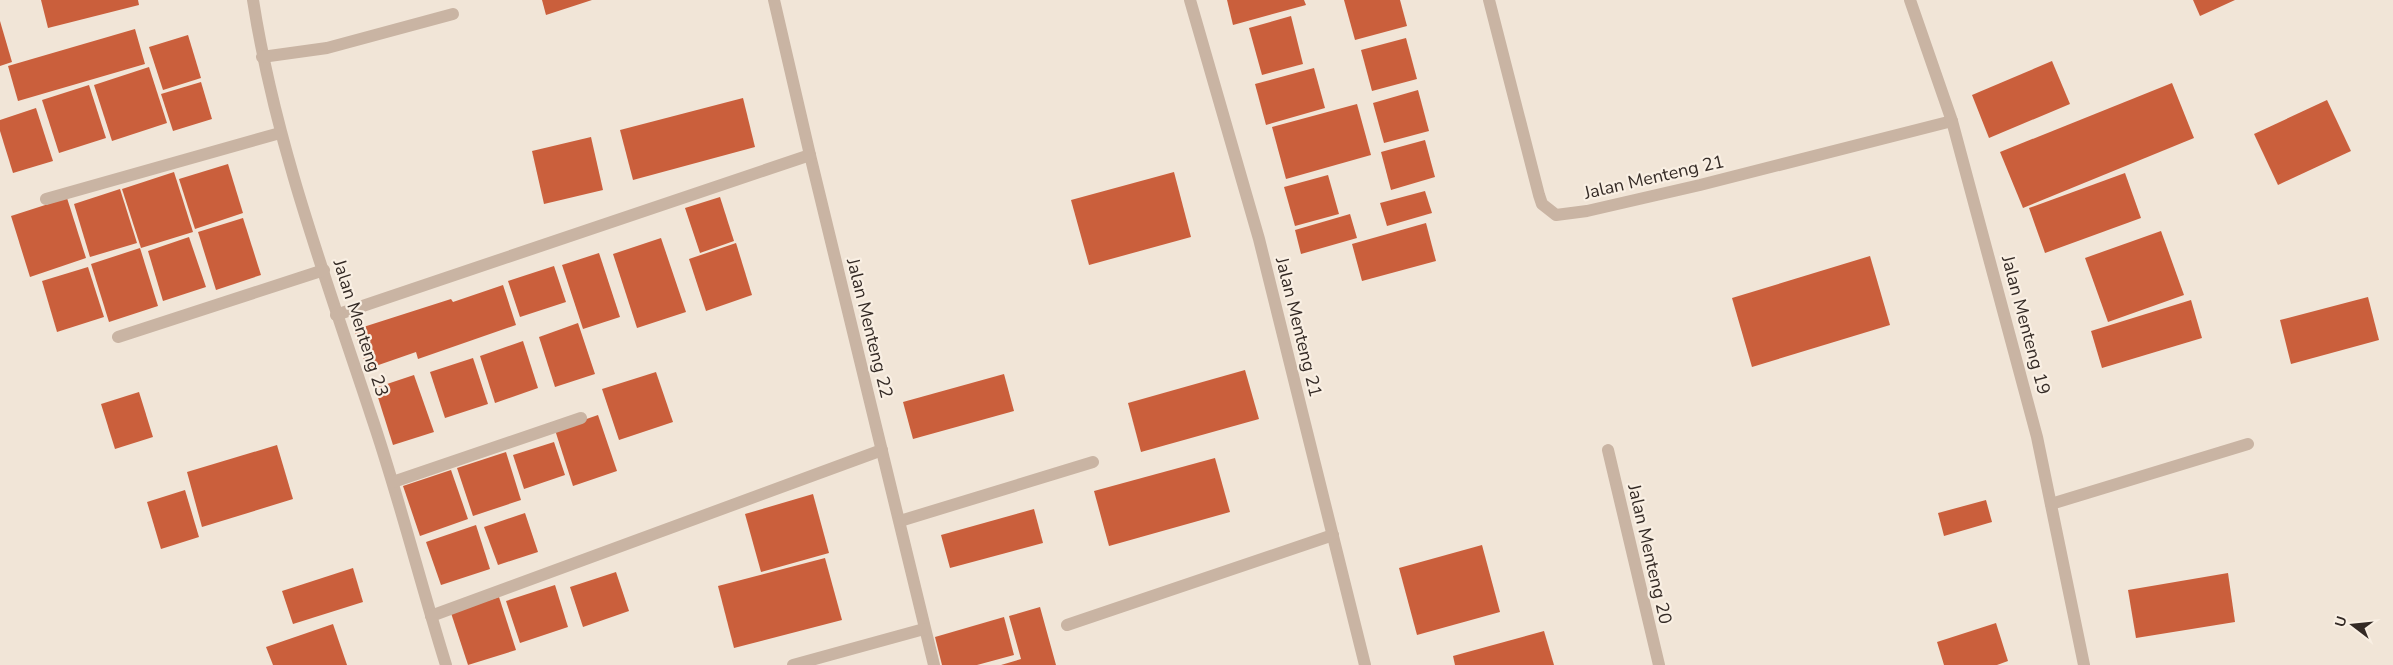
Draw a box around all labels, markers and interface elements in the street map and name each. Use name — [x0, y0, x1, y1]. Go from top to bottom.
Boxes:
street label: Jalan Menteng 21 — [1581, 149, 1726, 205]
street label: Jalan Menteng 19 — [1996, 252, 2056, 397]
street label: Jalan Menteng 21 — [1270, 254, 1328, 399]
street label: Jalan Menteng 23 — [327, 255, 395, 400]
street label: Jalan Menteng 22 — [841, 255, 899, 400]
street label: Jalan Menteng 20 — [1622, 481, 1678, 626]
north arrow — [2328, 600, 2378, 650]
text: U — [2330, 614, 2352, 629]

